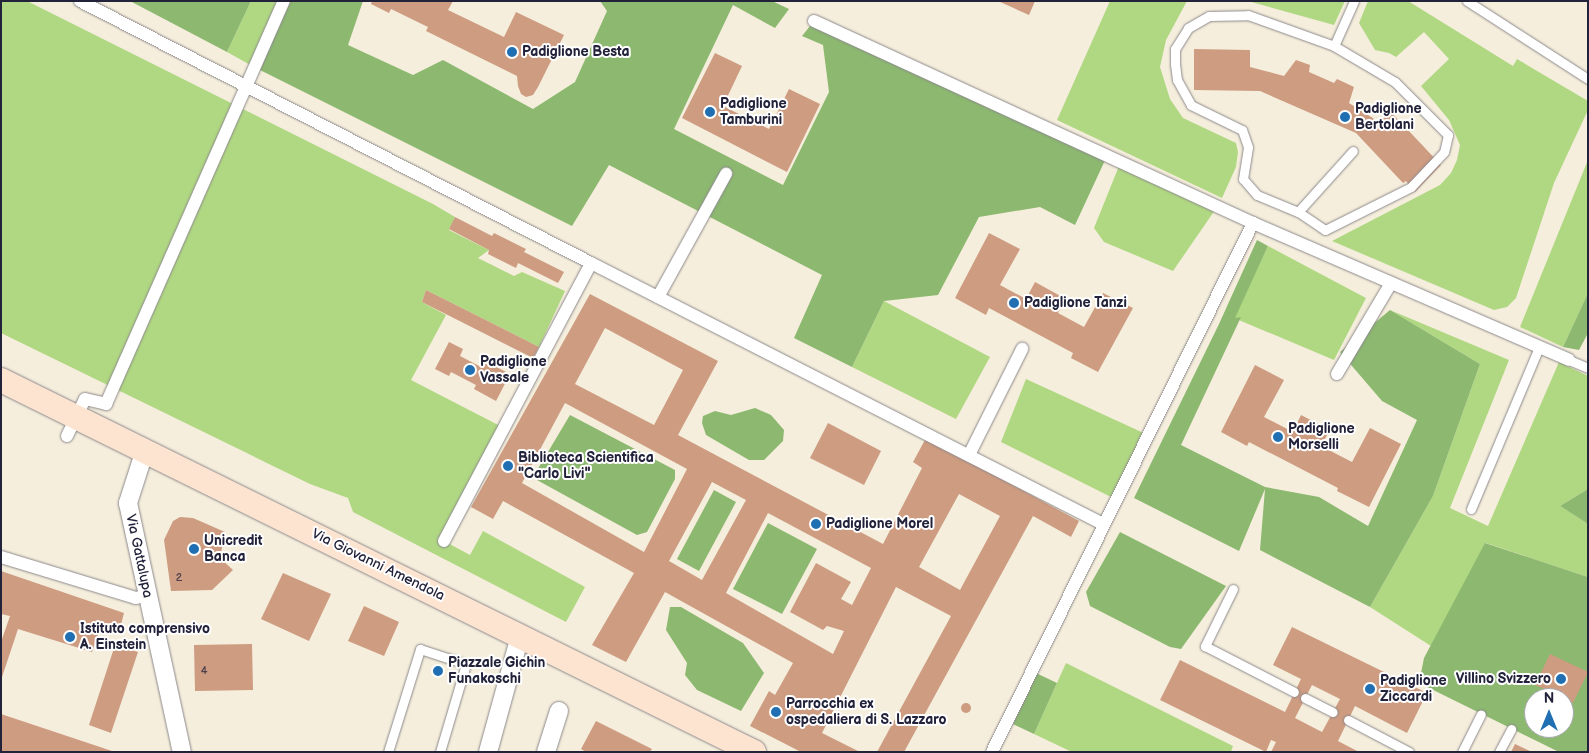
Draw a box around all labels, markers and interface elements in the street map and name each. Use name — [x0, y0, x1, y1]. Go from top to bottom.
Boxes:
place label: Padiglione Besta — [522, 44, 630, 60]
marker: Padiglione Besta — [506, 46, 518, 58]
place label: Padiglione Tamburini — [720, 96, 786, 128]
place label: Padiglione Bertolani — [1355, 101, 1421, 134]
marker: Padiglione Tamburini — [704, 106, 716, 118]
marker: Padiglione Bertolani — [1339, 111, 1351, 123]
place label: Padiglione Tanzi — [1024, 295, 1127, 311]
marker: Padiglione Tanzi — [1008, 297, 1020, 309]
place label: Padiglione Vassale — [480, 354, 546, 387]
marker: Padiglione Vassale — [464, 364, 476, 376]
place label: Padiglione Morselli — [1288, 421, 1354, 454]
marker: Padiglione Morselli — [1272, 431, 1284, 443]
place label: Biblioteca Scientifica "Carlo Livi" — [518, 450, 654, 482]
marker: Biblioteca Scientifica "Carlo Livi" — [502, 460, 514, 472]
street label: Via Gattalupa — [122, 513, 156, 599]
place label: Padiglione Morel — [826, 516, 933, 532]
marker: Padiglione Morel — [810, 518, 822, 530]
street label: Via Giovanni Amendola — [309, 525, 447, 605]
place label: Unicredit Banca — [204, 533, 262, 566]
marker: Unicredit Banca — [188, 543, 200, 555]
house number: 2 — [176, 571, 182, 585]
place label: Istituto comprensivo A. Einstein — [80, 621, 210, 654]
marker: Istituto comprensivo A. Einstein — [64, 631, 76, 643]
place label: Piazzale Gichin Funakoschi — [448, 655, 545, 688]
house number: 4 — [201, 664, 207, 678]
marker: Piazzale Gichin Funakoschi — [432, 665, 444, 677]
place label: Villino Svizzero — [1456, 671, 1551, 687]
place label: Padiglione Ziccardi — [1380, 673, 1446, 706]
marker: Villino Svizzero — [1555, 673, 1567, 685]
marker: Padiglione Ziccardi — [1364, 683, 1376, 695]
north arrow — [1524, 688, 1574, 738]
text: N — [1544, 690, 1554, 707]
place label: Parrocchia ex ospedaliera di S. Lazzaro — [786, 696, 946, 729]
marker: Parrocchia ex ospedaliera di S. Lazzaro — [770, 706, 782, 718]

